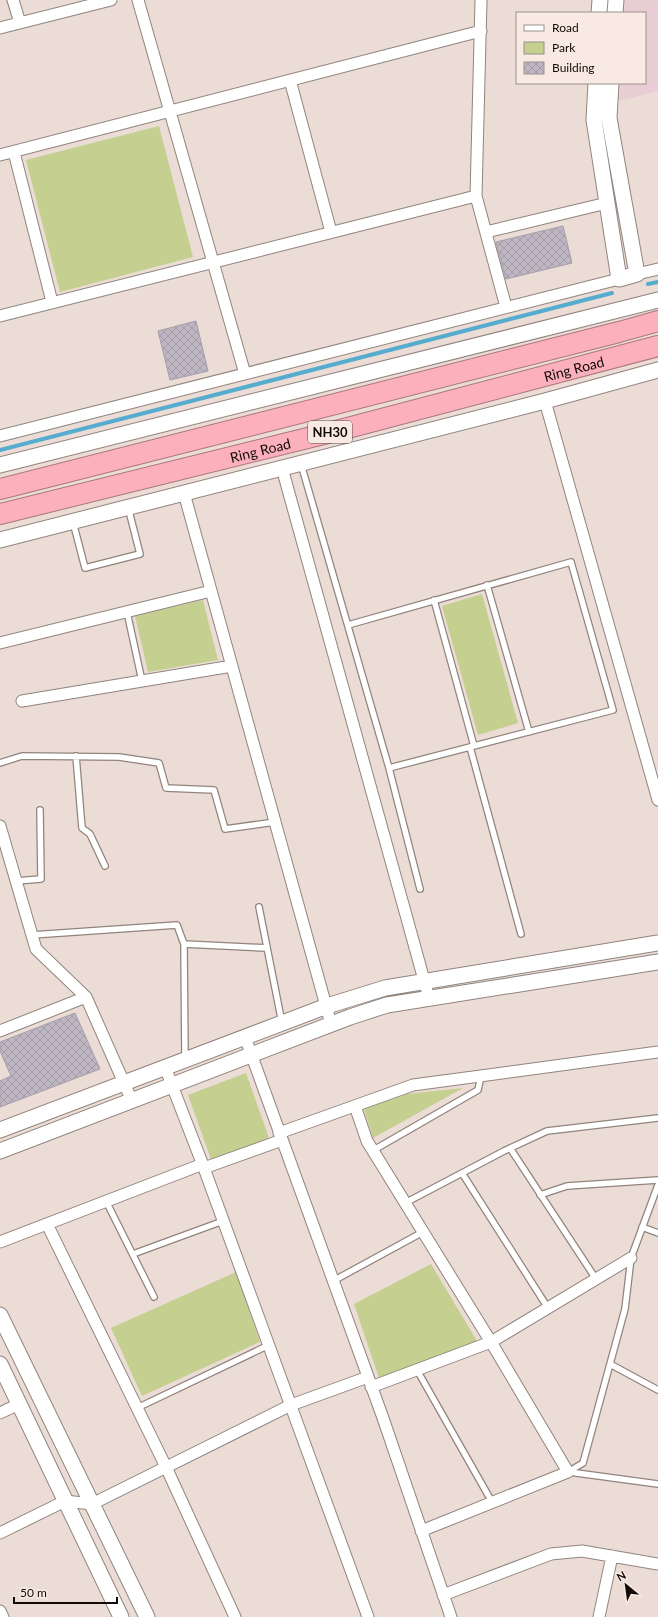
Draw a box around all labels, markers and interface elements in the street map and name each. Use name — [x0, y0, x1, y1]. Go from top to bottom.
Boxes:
legend — [516, 12, 646, 84]
text: Road — [552, 20, 579, 35]
text: Park — [552, 40, 576, 55]
text: Building — [552, 60, 595, 75]
street label: Ring Road — [542, 352, 606, 384]
road number: NH30 — [308, 421, 352, 443]
street label: Ring Road — [228, 434, 292, 465]
north arrow — [606, 1565, 646, 1605]
text: N — [614, 1568, 628, 1584]
scale bar — [14, 1579, 117, 1605]
text: 50 m — [20, 1585, 47, 1600]

